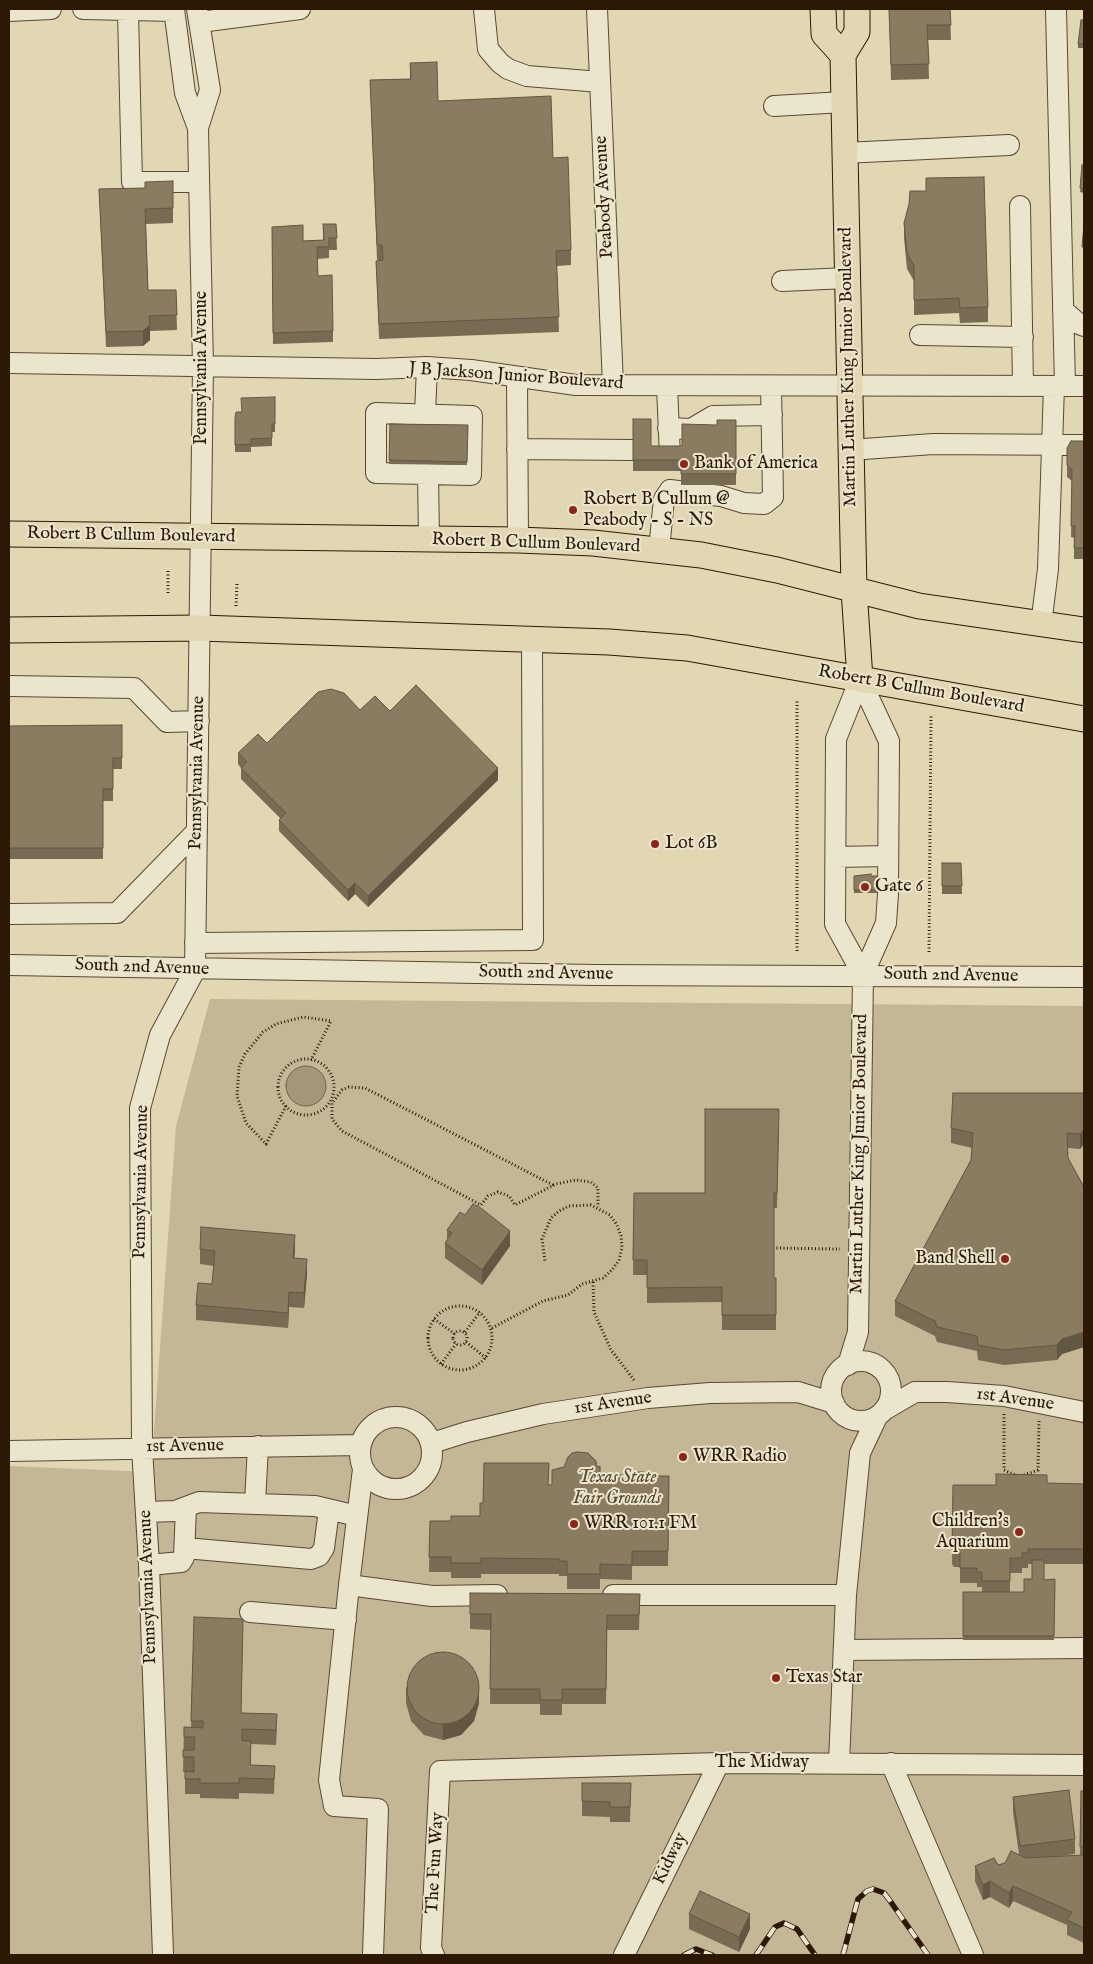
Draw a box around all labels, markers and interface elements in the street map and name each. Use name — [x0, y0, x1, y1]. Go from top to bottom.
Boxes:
street label: Peabody Avenue — [591, 135, 619, 259]
street label: Martin Luther King Junior Boulevard — [836, 227, 862, 507]
street label: Pennsylvania Avenue — [191, 291, 213, 445]
street label: J B Jackson Junior Boulevard — [408, 359, 624, 395]
place label: Bank of America — [694, 453, 818, 475]
marker: Bank of America — [678, 458, 690, 470]
place label: Robert B Cullum @ Peabody - S - NS — [583, 489, 729, 532]
marker: Robert B Cullum @ Peabody - S - NS — [567, 504, 579, 516]
street label: Robert B Cullum Boulevard — [26, 523, 236, 549]
street label: Robert B Cullum Boulevard — [431, 530, 641, 558]
street label: Robert B Cullum Boulevard — [816, 661, 1026, 719]
street label: Pennsylvania Avenue — [186, 696, 210, 850]
place label: Lot 6B — [665, 833, 717, 855]
marker: Lot 6B — [649, 838, 661, 850]
place label: Gate 6 — [875, 876, 923, 898]
marker: Gate 6 — [859, 881, 871, 893]
street label: South 2nd Avenue — [74, 955, 210, 981]
street label: South 2nd Avenue — [479, 962, 613, 986]
street label: South 2nd Avenue — [884, 964, 1018, 988]
street label: Martin Luther King Junior Boulevard — [847, 1014, 873, 1294]
street label: Pennsylvania Avenue — [130, 1105, 154, 1259]
place label: Band Shell — [915, 1248, 995, 1270]
marker: Band Shell — [999, 1253, 1011, 1265]
street label: 1st Avenue — [975, 1384, 1055, 1416]
street label: 1st Avenue — [573, 1388, 653, 1420]
street label: 1st Avenue — [146, 1436, 224, 1458]
place label: WRR Radio — [693, 1446, 787, 1468]
marker: WRR Radio — [677, 1451, 689, 1463]
park label: Texas State Fair Grounds — [573, 1467, 661, 1510]
street label: Pennsylvania Avenue — [136, 1510, 162, 1664]
place label: Children's Aquarium — [932, 1511, 1009, 1554]
place label: WRR 101.1 FM — [584, 1513, 697, 1535]
marker: WRR 101.1 FM — [568, 1518, 580, 1530]
marker: Children's Aquarium — [1013, 1526, 1025, 1538]
place label: Texas Star — [786, 1667, 862, 1689]
marker: Texas Star — [770, 1672, 782, 1684]
street label: The Midway — [715, 1752, 809, 1774]
street label: The Fun Way — [423, 1812, 449, 1914]
street label: Kidway — [649, 1829, 693, 1889]

